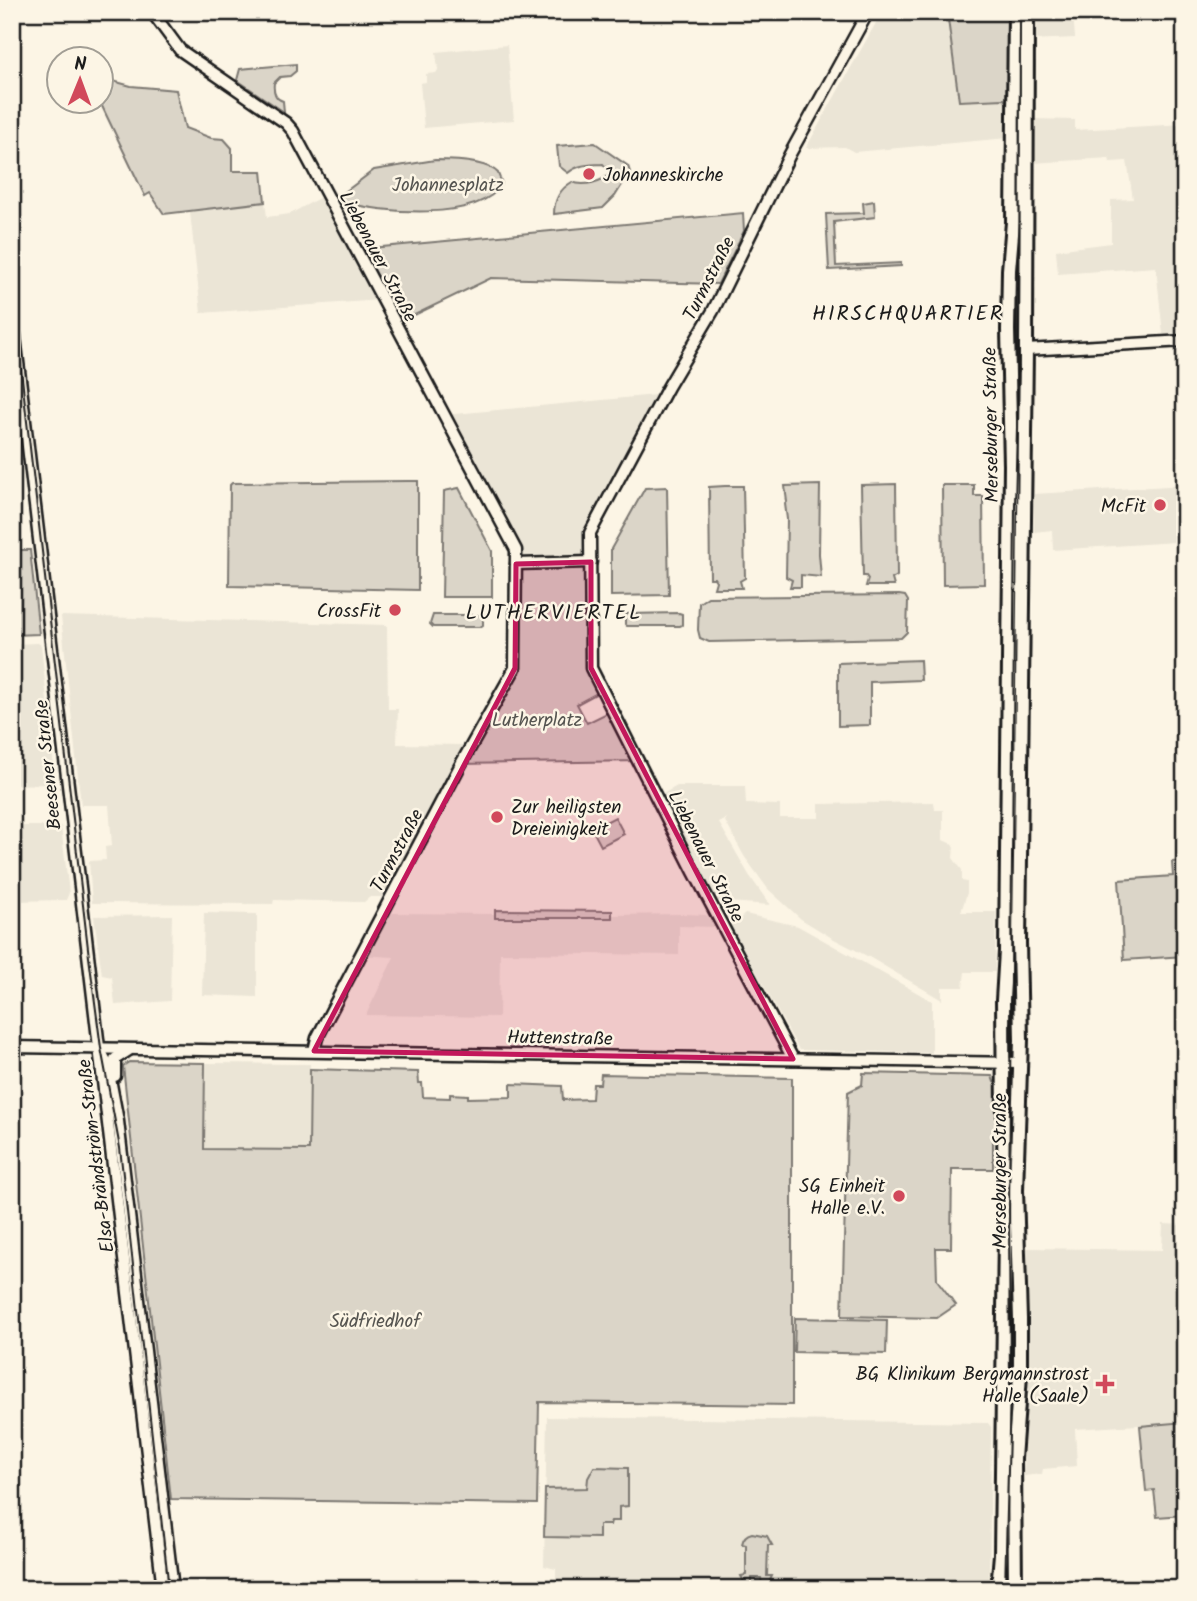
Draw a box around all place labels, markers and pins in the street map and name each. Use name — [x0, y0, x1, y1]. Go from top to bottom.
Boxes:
place label: Johanneskirche — [603, 161, 724, 191]
marker: Johanneskirche — [581, 166, 597, 182]
place label: McFit — [1101, 492, 1147, 522]
marker: McFit — [1152, 497, 1168, 513]
place label: CrossFit — [317, 597, 382, 627]
marker: CrossFit — [387, 602, 403, 618]
place label: Zur heiligsten Dreieinigkeit — [511, 793, 621, 845]
marker: Zur heiligsten Dreieinigkeit — [489, 809, 505, 825]
place label: SG Einheit Halle e.V. — [799, 1172, 886, 1224]
marker: SG Einheit Halle e.V. — [891, 1188, 907, 1204]
place label: BG Klinikum Bergmannstrost Halle (Saale) — [856, 1360, 1090, 1412]
marker: BG Klinikum Bergmannstrost Halle (Saale) — [1095, 1374, 1115, 1394]

